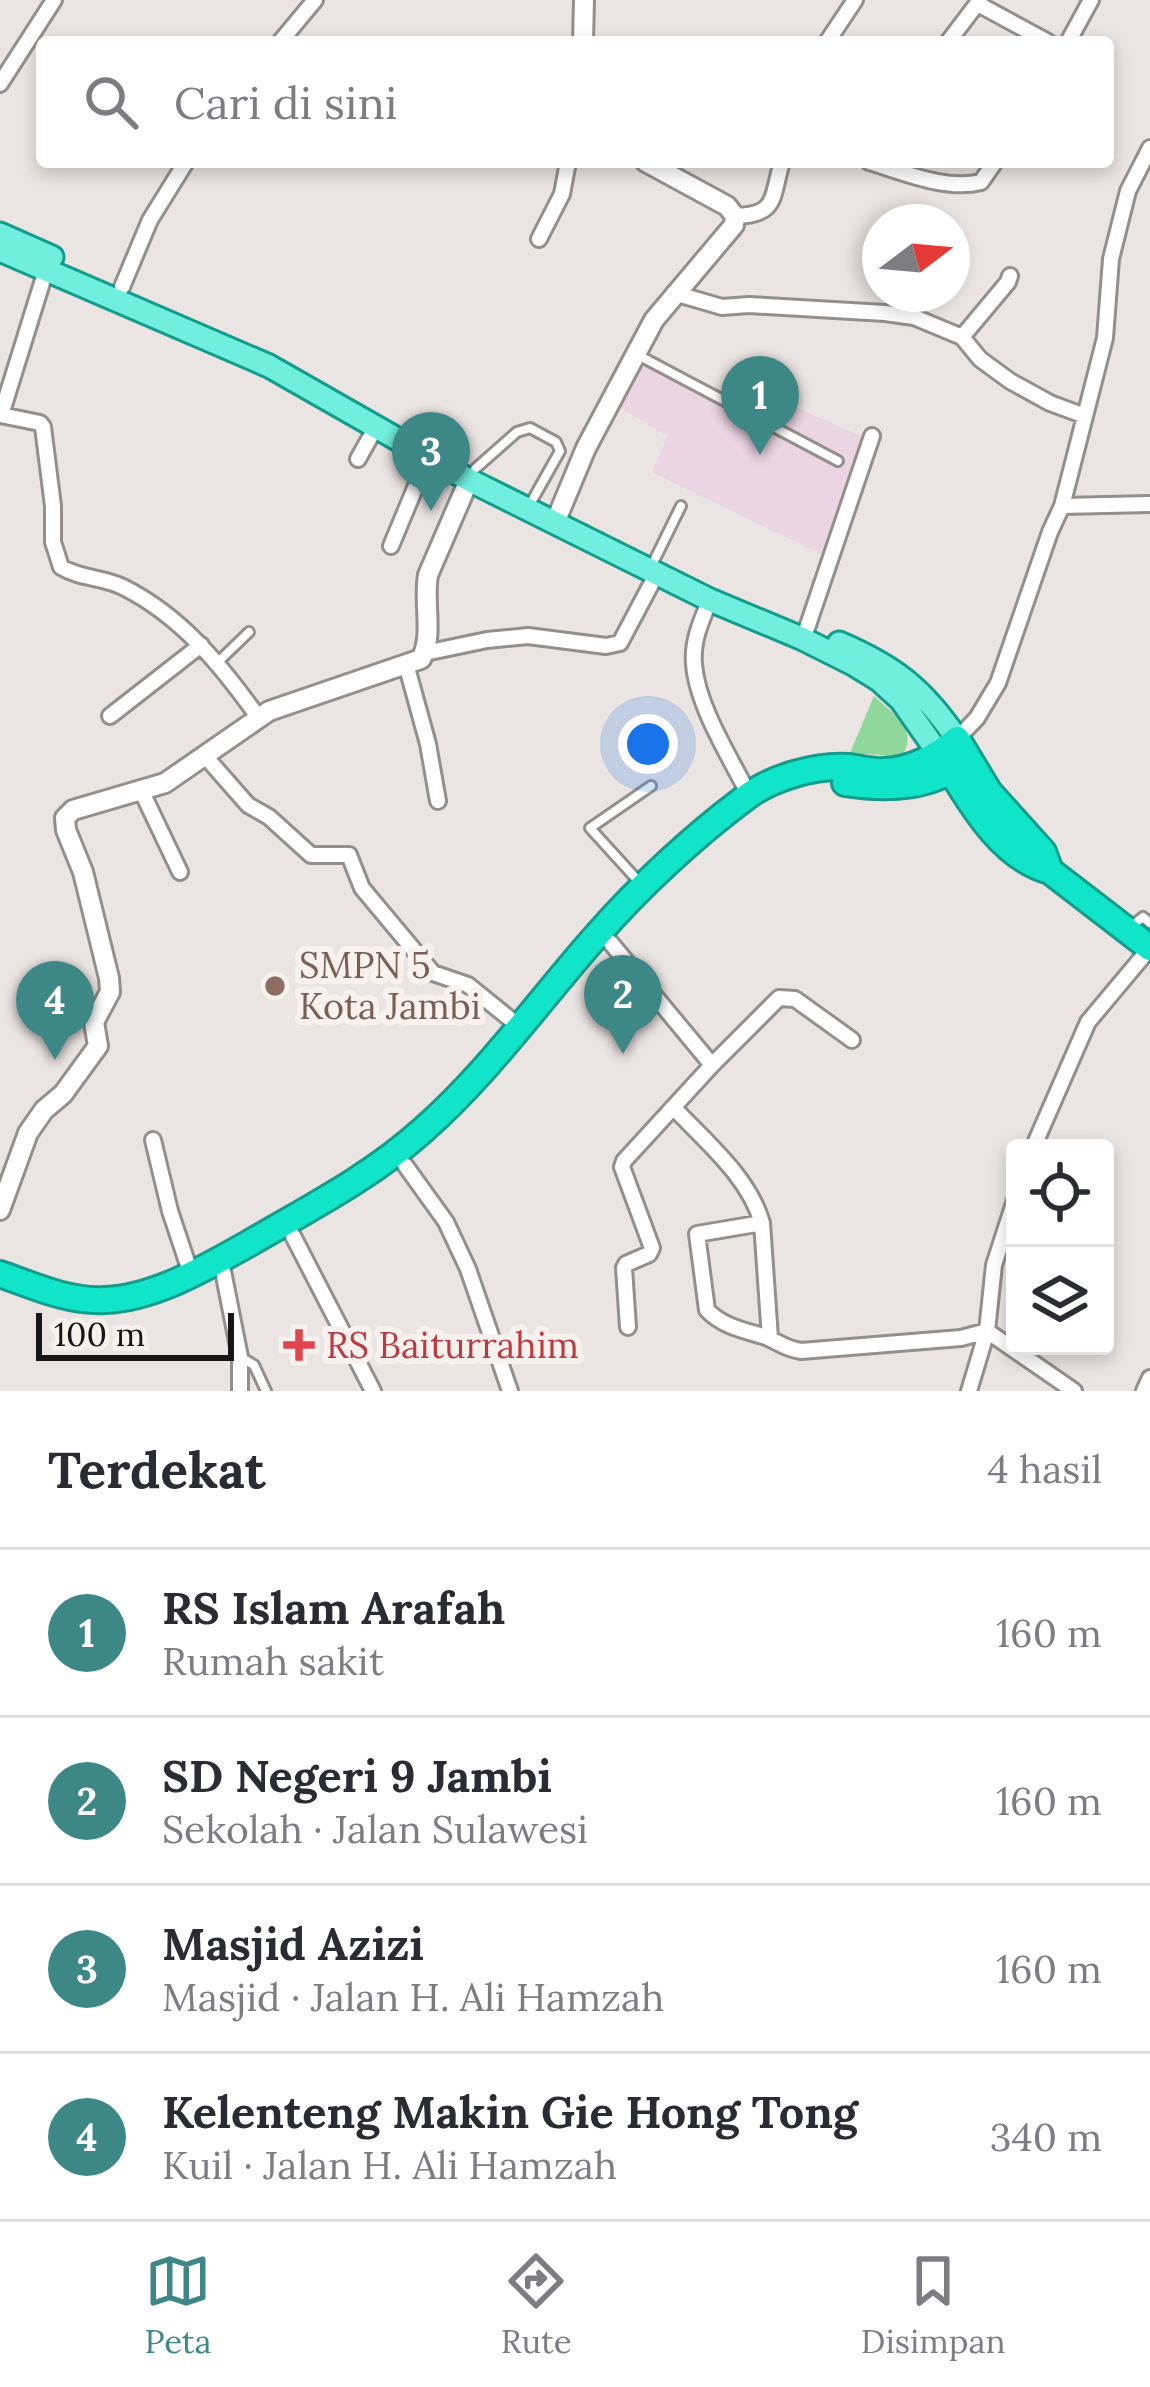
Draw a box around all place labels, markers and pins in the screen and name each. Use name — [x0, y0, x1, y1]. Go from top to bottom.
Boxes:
pin: 1 — [721, 356, 799, 455]
pin: 3 — [392, 412, 470, 511]
place label: SMPN 5 Kota Jambi — [299, 942, 481, 1029]
pin: 2 — [584, 955, 662, 1054]
pin: 4 — [16, 961, 94, 1060]
marker: SMPN 5 Kota Jambi — [262, 973, 288, 999]
place label: RS Baiturrahim — [326, 1322, 579, 1368]
marker: RS Baiturrahim — [283, 1329, 315, 1361]

